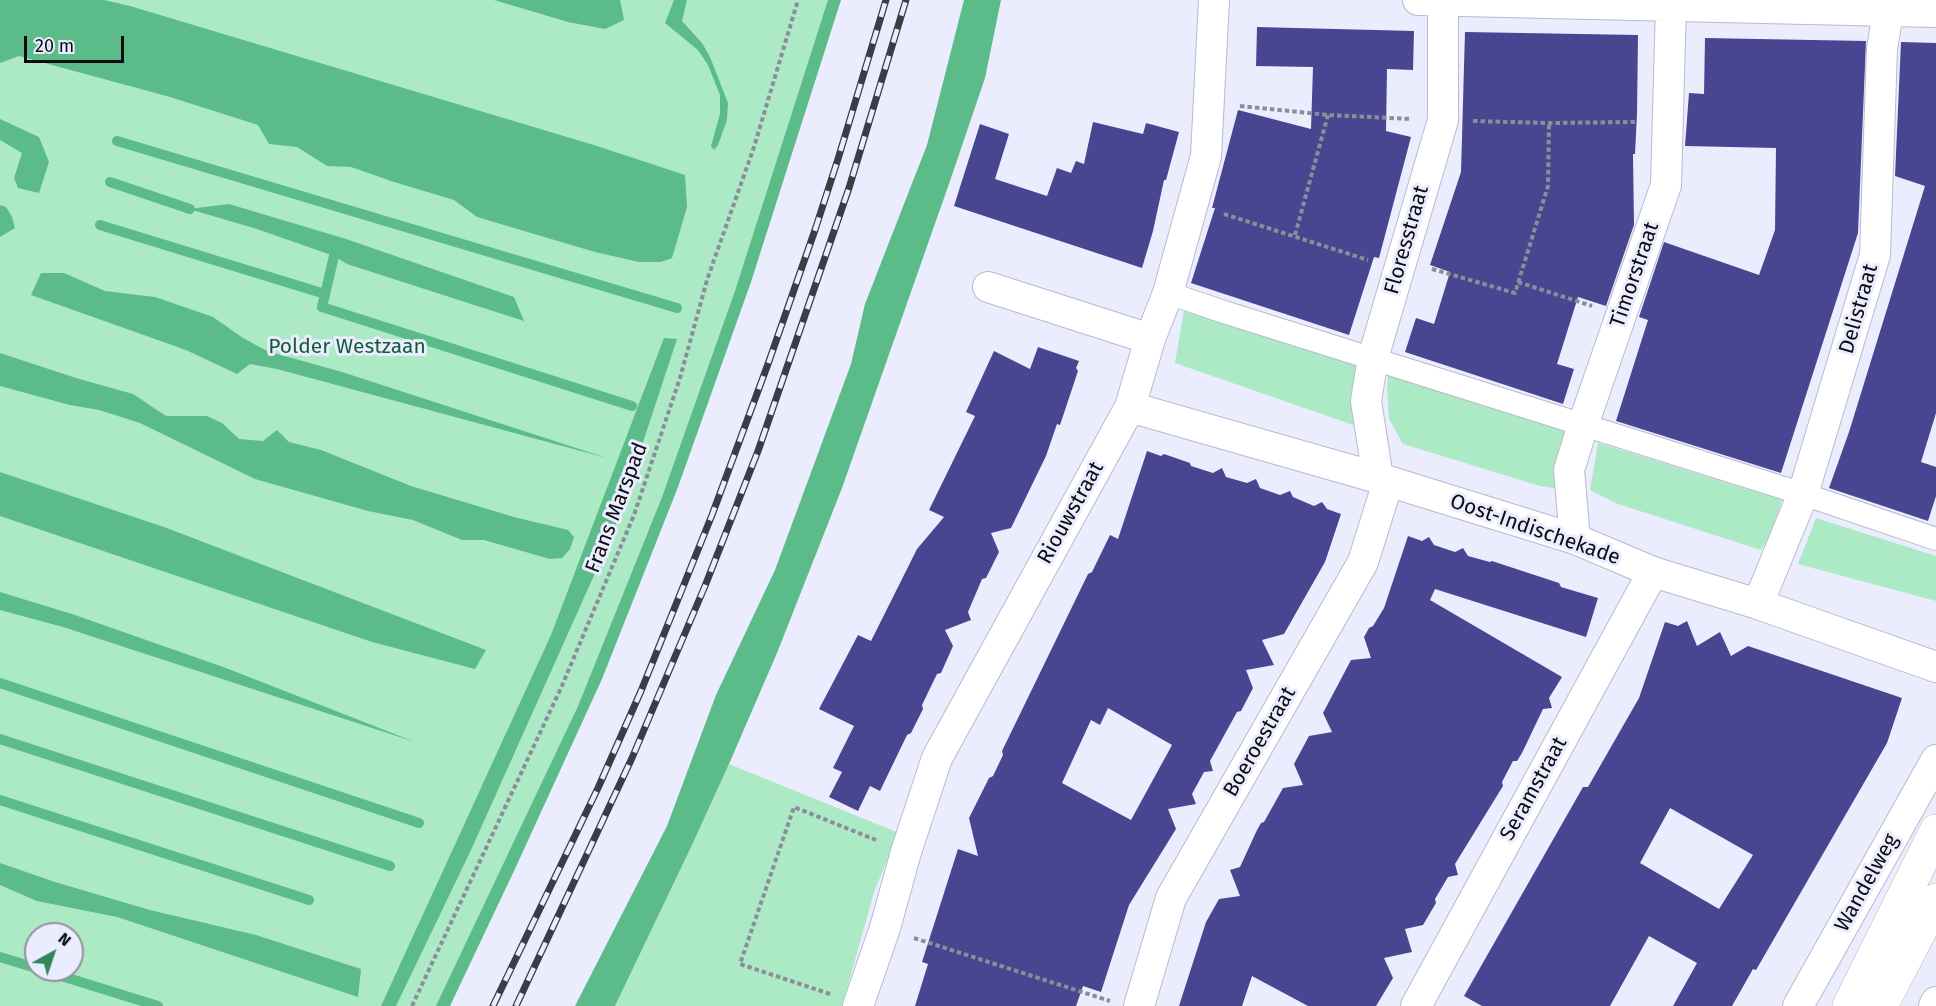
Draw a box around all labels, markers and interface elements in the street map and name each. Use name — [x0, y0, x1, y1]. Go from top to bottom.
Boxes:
scale bar — [27, 24, 128, 62]
text: 20 m — [35, 35, 74, 57]
street label: Floresstraat — [1379, 183, 1435, 297]
street label: Timorstraat — [1605, 219, 1665, 331]
street label: Delistraat — [1834, 261, 1884, 357]
park label: Polder Westzaan — [268, 334, 426, 360]
street label: Frans Marspad — [581, 439, 653, 577]
street label: Riouwstraat — [1033, 457, 1109, 569]
street label: Oost-Indischekade — [1447, 489, 1623, 571]
street label: Boeroestraat — [1218, 683, 1302, 801]
street label: Seramstraat — [1495, 733, 1573, 845]
street label: Wandelweg — [1830, 830, 1904, 936]
north arrow — [24, 922, 84, 982]
text: N — [54, 929, 75, 950]

